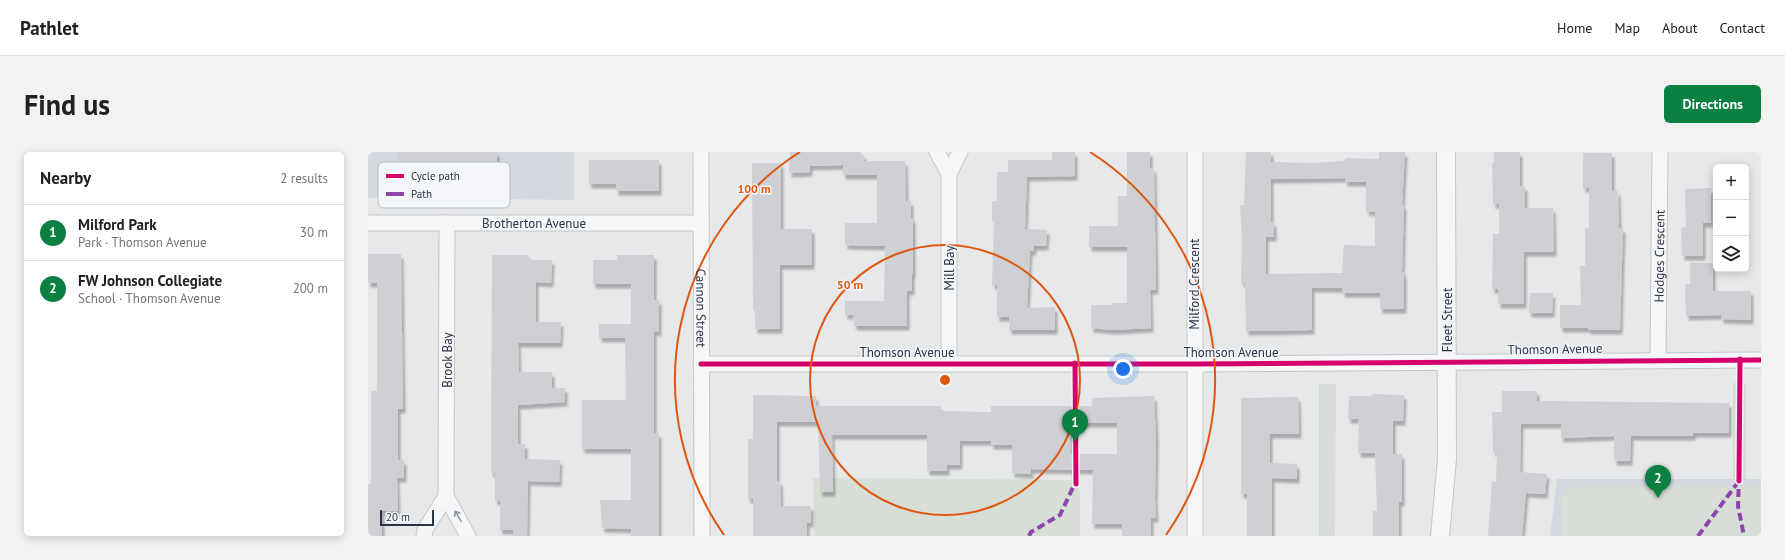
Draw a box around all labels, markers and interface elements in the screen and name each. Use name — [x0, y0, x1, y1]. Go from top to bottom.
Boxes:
text: Pathlet — [20, 16, 79, 40]
text: Home — [1557, 19, 1592, 37]
text: Map — [1614, 19, 1640, 37]
text: About — [1662, 19, 1698, 37]
text: Contact — [1720, 19, 1765, 37]
button: Directions — [1664, 85, 1761, 123]
text: Find us — [24, 86, 110, 123]
legend — [378, 162, 510, 208]
map controls — [1713, 164, 1749, 272]
button: + — [1713, 164, 1749, 200]
text: Nearby — [40, 167, 91, 189]
text: Cycle path — [411, 169, 460, 183]
text: 2 results — [280, 170, 328, 187]
text: 100 m — [737, 181, 771, 196]
text: Path — [411, 187, 432, 201]
button: − — [1713, 200, 1749, 236]
street label: Hodges Crescent — [1650, 209, 1668, 302]
text: Milford Park — [78, 215, 157, 234]
street label: Brotherton Avenue — [482, 215, 586, 232]
text: 1 — [49, 224, 57, 241]
text: 30 m — [300, 224, 328, 241]
text: Park · Thomson Avenue — [78, 234, 207, 251]
button: layers — [1713, 236, 1749, 272]
street label: Milford Crescent — [1186, 238, 1203, 329]
street label: Mill Bay — [941, 246, 958, 290]
street label: Cannon Street — [693, 269, 710, 348]
text: FW Johnson Collegiate — [78, 271, 222, 290]
text: 50 m — [837, 277, 863, 292]
text: 2 — [49, 280, 57, 297]
text: 200 m — [293, 280, 328, 297]
street label: Fleet Street — [1439, 287, 1456, 352]
text: School · Thomson Avenue — [78, 290, 221, 307]
street label: Brook Bay — [439, 332, 456, 388]
street label: Thomson Avenue — [1507, 340, 1603, 358]
street label: Thomson Avenue — [859, 344, 955, 361]
street label: Thomson Avenue — [1183, 344, 1279, 361]
your location — [1113, 359, 1133, 379]
centre of rings — [938, 373, 952, 387]
pin: 1 — [1062, 409, 1088, 442]
pin: 2 — [1645, 465, 1671, 498]
scale bar — [380, 508, 434, 527]
text: 20 m — [386, 510, 410, 524]
one-way arrow — [453, 510, 461, 522]

